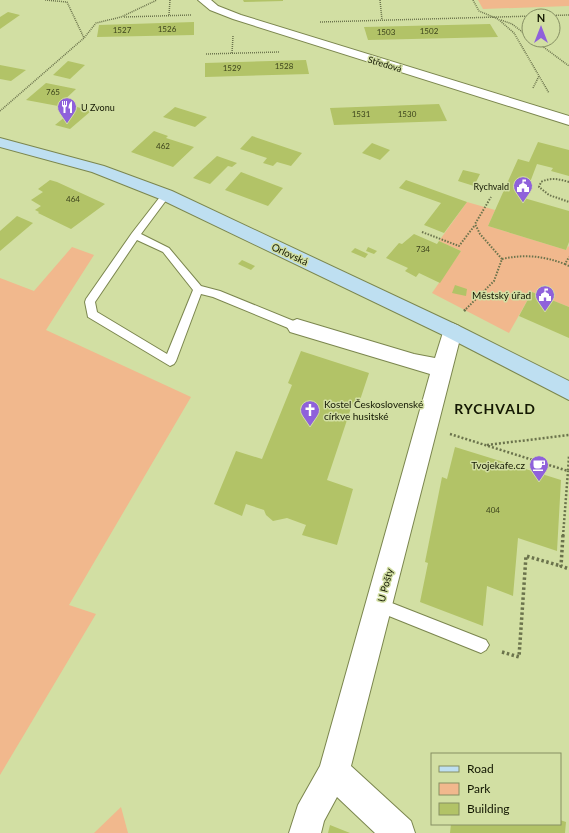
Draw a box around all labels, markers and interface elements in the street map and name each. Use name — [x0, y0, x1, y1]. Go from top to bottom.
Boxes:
north arrow — [521, 8, 561, 48]
text: N — [537, 11, 545, 24]
house number: 1526 — [158, 24, 177, 34]
house number: 1527 — [113, 25, 132, 35]
house number: 1502 — [420, 26, 439, 36]
house number: 1503 — [377, 27, 396, 37]
street label: Středová — [367, 54, 403, 74]
house number: 1528 — [275, 61, 294, 71]
house number: 1529 — [223, 63, 242, 73]
house number: 765 — [46, 87, 60, 97]
restaurant icon: U Zvonu — [56, 96, 78, 124]
place label: U Zvonu — [81, 102, 115, 113]
house number: 1531 — [352, 109, 371, 119]
house number: 1530 — [398, 109, 417, 119]
house number: 462 — [156, 141, 170, 151]
public building icon: Rychvald — [512, 175, 534, 203]
place label: Rychvald — [474, 181, 509, 192]
house number: 464 — [66, 194, 80, 204]
street label: Orlovská — [270, 240, 310, 268]
house number: 734 — [416, 244, 430, 254]
public building icon: Městský úřad — [534, 284, 556, 312]
place label: Městský úřad — [472, 289, 531, 301]
place label: Kostel Československé církve husitské — [324, 398, 423, 422]
church icon: Kostel Československé církve husitské — [299, 399, 321, 427]
district label: RYCHVALD — [454, 400, 536, 417]
cafe icon: Tvojekafe.cz — [528, 454, 550, 482]
place label: Tvojekafe.cz — [471, 459, 525, 471]
house number: 404 — [486, 505, 500, 515]
street label: U Pošty — [375, 566, 395, 603]
legend — [431, 753, 561, 825]
text: Road — [467, 761, 494, 776]
text: Park — [467, 781, 491, 796]
text: Building — [467, 801, 510, 816]

